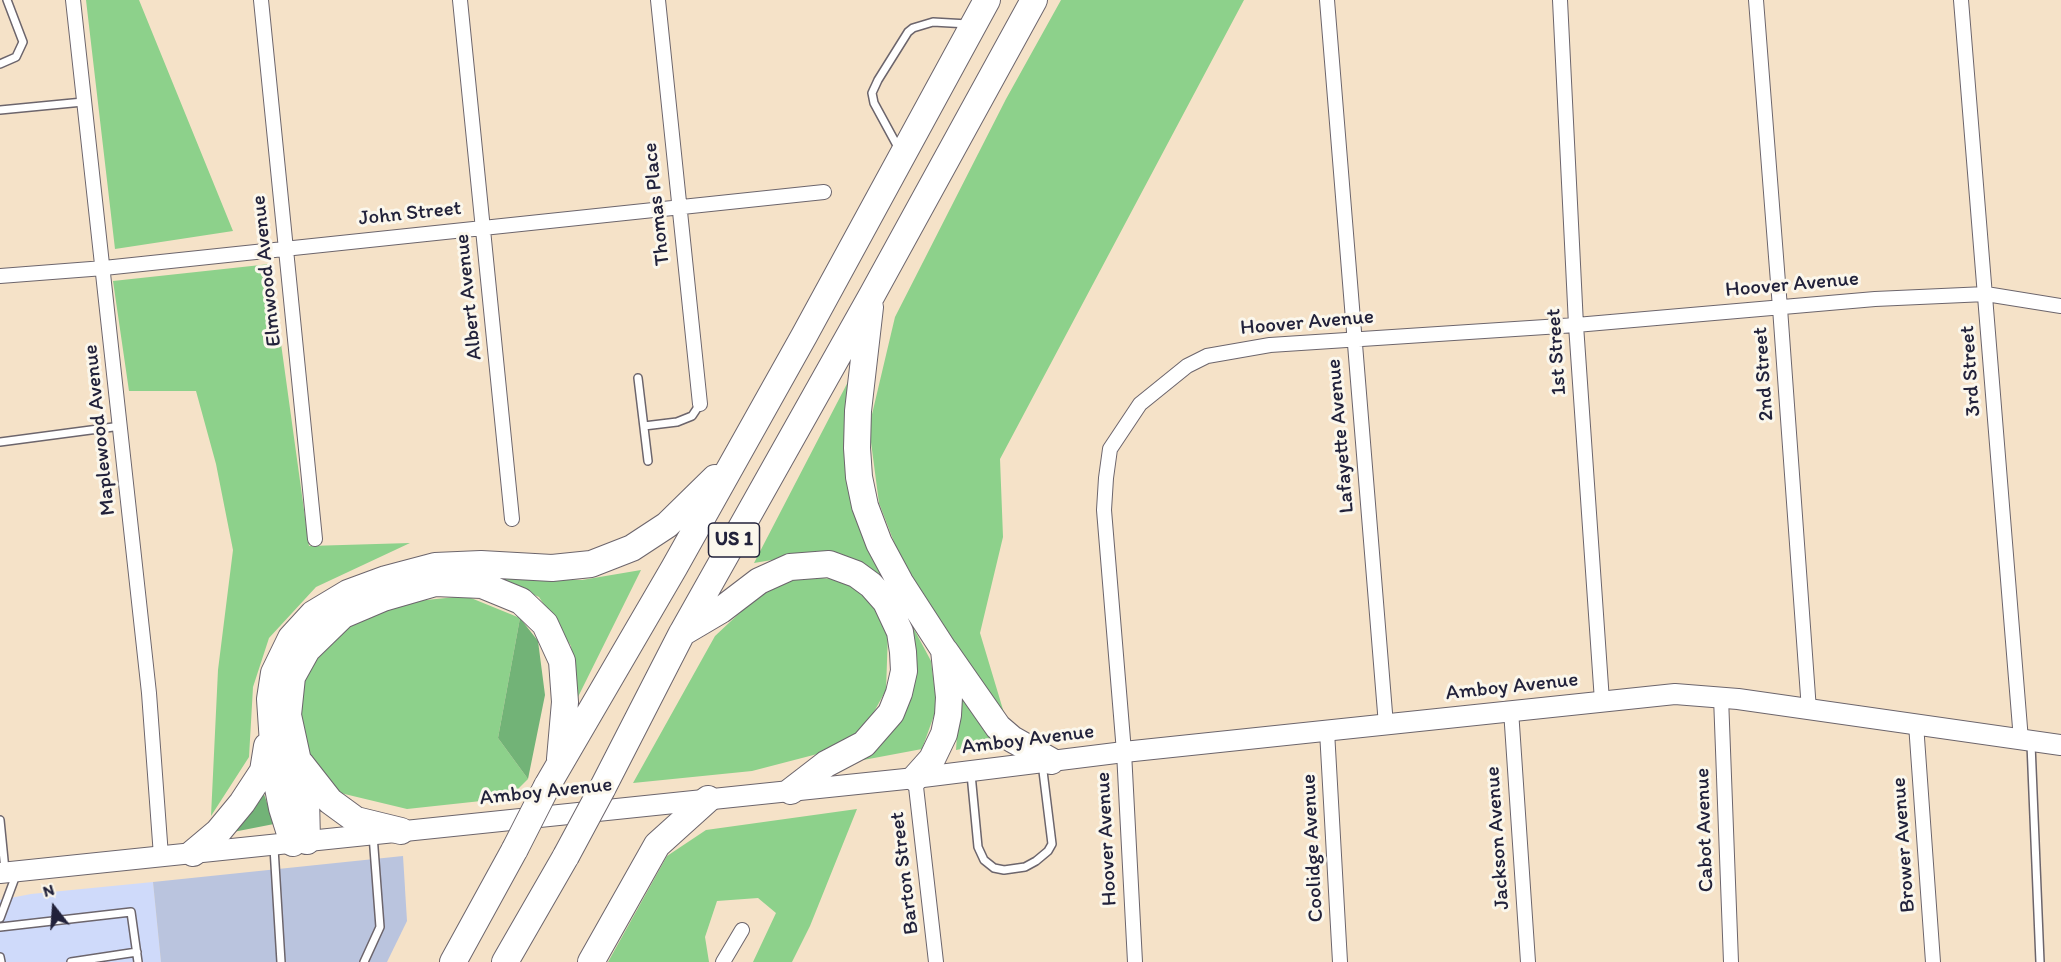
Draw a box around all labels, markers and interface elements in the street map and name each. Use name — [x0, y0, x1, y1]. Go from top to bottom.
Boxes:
street label: Thomas Place — [638, 141, 676, 267]
street label: Elmwood Avenue — [247, 194, 287, 348]
street label: John Street — [357, 196, 463, 232]
street label: Albert Avenue — [450, 233, 488, 361]
street label: Hoover Avenue — [1724, 267, 1860, 303]
street label: Hoover Avenue — [1239, 305, 1375, 341]
street label: 1st Street — [1541, 308, 1573, 396]
street label: 3rd Street — [1955, 325, 1987, 417]
street label: 2nd Street — [1748, 326, 1780, 422]
street label: Maplewood Avenue — [78, 343, 122, 517]
street label: Lafayette Avenue — [1322, 358, 1360, 514]
road number: US 1 — [708, 523, 760, 557]
street label: Amboy Avenue — [1444, 668, 1580, 706]
street label: Amboy Avenue — [960, 719, 1096, 761]
street label: Jackson Avenue — [1480, 765, 1516, 911]
street label: Cabot Avenue — [1690, 767, 1720, 893]
street label: Hoover Avenue — [1091, 771, 1123, 907]
street label: Amboy Avenue — [478, 773, 614, 811]
street label: Coolidge Avenue — [1297, 773, 1329, 923]
street label: Brower Avenue — [1887, 776, 1921, 914]
street label: Barton Street — [885, 810, 925, 936]
north arrow — [24, 878, 84, 938]
text: N — [41, 880, 57, 901]

